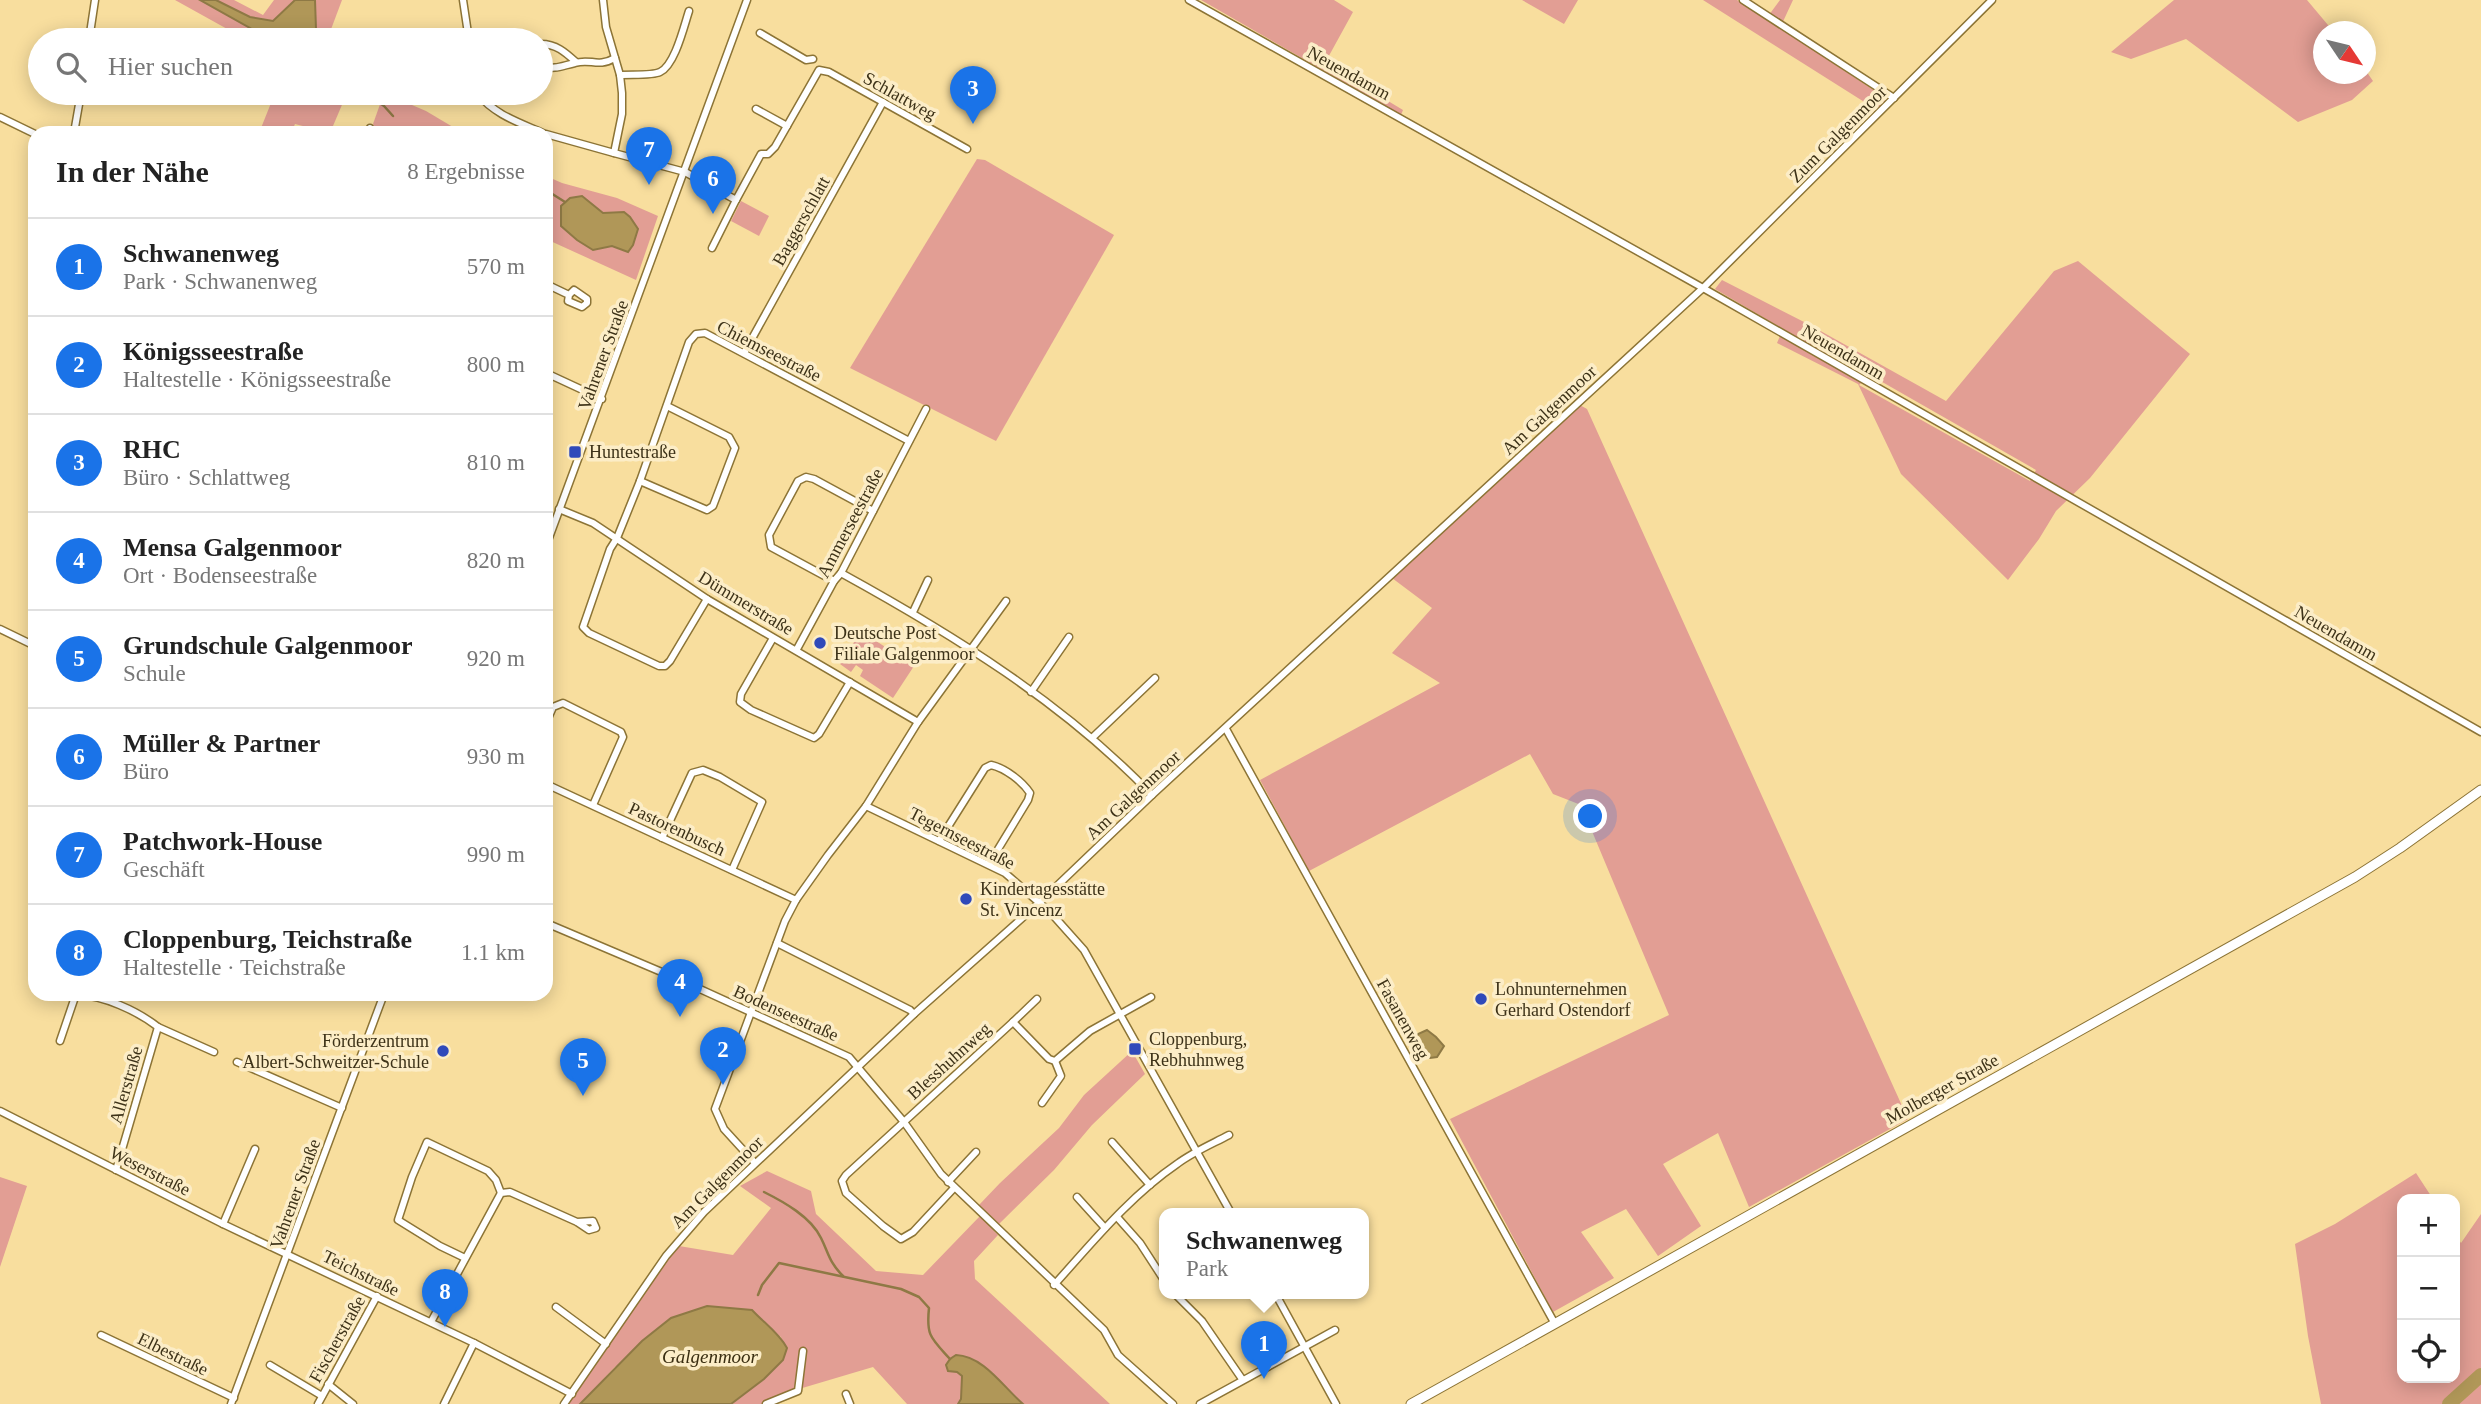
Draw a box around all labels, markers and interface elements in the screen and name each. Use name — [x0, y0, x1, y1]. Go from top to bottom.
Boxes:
north arrow — [2313, 21, 2376, 84]
search box — [28, 28, 553, 105]
street label: Neuendamm — [1304, 42, 1394, 104]
icon: search — [52, 48, 90, 86]
text: Hier suchen — [108, 52, 233, 81]
pin: 3 — [950, 66, 996, 124]
street label: Schlattweg — [860, 68, 940, 124]
street label: Zum Galgenmoor — [1786, 82, 1890, 186]
pin: 7 — [626, 127, 672, 185]
text: In der Nähe — [56, 155, 209, 188]
pin: 6 — [690, 156, 736, 214]
text: 8 Ergebnisse — [407, 159, 525, 184]
street label: Baggerschlatt — [768, 173, 834, 269]
text: Schwanenweg — [123, 239, 279, 268]
text: 1 — [73, 254, 85, 279]
text: 570 m — [467, 254, 525, 279]
text: Park · Schwanenweg — [123, 269, 317, 294]
street label: Vahrener Straße — [574, 297, 632, 413]
street label: Chiemseestraße — [714, 316, 824, 386]
street label: Neuendamm — [1798, 320, 1888, 384]
text: Königsseestraße — [123, 337, 304, 366]
text: 2 — [73, 352, 85, 377]
text: 800 m — [467, 352, 525, 377]
street label: Am Galgenmoor — [1498, 361, 1600, 459]
text: Haltestelle · Königsseestraße — [123, 367, 391, 392]
text: RHC — [123, 435, 181, 464]
place label: Huntestraße — [589, 442, 676, 462]
marker: Huntestraße — [567, 444, 583, 460]
text: 3 — [73, 450, 85, 475]
text: 810 m — [467, 450, 525, 475]
text: Büro · Schlattweg — [123, 465, 290, 490]
street label: Ammerseestraße — [813, 465, 887, 581]
text: Mensa Galgenmoor — [123, 533, 342, 562]
text: 4 — [73, 548, 85, 573]
text: 820 m — [467, 548, 525, 573]
text: Ort · Bodenseestraße — [123, 563, 317, 588]
street label: Dümmerstraße — [695, 567, 797, 639]
street label: Neuendamm — [2291, 601, 2381, 665]
place label: Deutsche Post Filiale Galgenmoor — [834, 623, 974, 664]
text: Grundschule Galgenmoor — [123, 631, 413, 660]
marker: Deutsche Post Filiale Galgenmoor — [812, 635, 828, 651]
text: 5 — [73, 646, 85, 671]
text: 920 m — [467, 646, 525, 671]
text: Schule — [123, 661, 186, 686]
text: Müller & Partner — [123, 729, 320, 758]
text: 6 — [73, 744, 85, 769]
text: 930 m — [467, 744, 525, 769]
street label: Am Galgenmoor — [1082, 746, 1184, 844]
text: Büro — [123, 759, 169, 784]
street label: Pastorenbusch — [626, 798, 728, 860]
your location — [1573, 799, 1607, 833]
street label: Tegernseestraße — [906, 803, 1018, 873]
text: Patchwork-House — [123, 827, 322, 856]
text: 7 — [73, 842, 85, 867]
text: 990 m — [467, 842, 525, 867]
text: Geschäft — [123, 857, 205, 882]
place label: Kindertagesstätte St. Vincenz — [980, 879, 1105, 920]
marker: Kindertagesstätte St. Vincenz — [958, 891, 974, 907]
text: Cloppenburg, Teichstraße — [123, 925, 412, 954]
text: 8 — [73, 940, 85, 965]
text: 1.1 km — [461, 940, 525, 965]
text: Haltestelle · Teichstraße — [123, 955, 346, 980]
pin: 4 — [657, 959, 703, 1017]
street label: Fasanenweg — [1373, 975, 1433, 1063]
place label: Lohnunternehmen Gerhard Ostendorf — [1495, 979, 1630, 1020]
street label: Bodenseestraße — [730, 981, 842, 1045]
marker: Lohnunternehmen Gerhard Ostendorf — [1473, 991, 1489, 1007]
street label: Blesshuhnweg — [903, 1018, 995, 1104]
pin: 2 — [700, 1027, 746, 1085]
place label: Cloppenburg, Rebhuhnweg — [1149, 1029, 1247, 1070]
place label: Förderzentrum Albert-Schweitzer-Schule — [242, 1031, 429, 1072]
pin: 5 — [560, 1038, 606, 1096]
marker: Cloppenburg, Rebhuhnweg — [1127, 1041, 1143, 1057]
marker: Förderzentrum Albert-Schweitzer-Schule — [435, 1043, 451, 1059]
street label: Allerstraße — [105, 1044, 147, 1126]
street label: Molberger Straße — [1882, 1050, 2002, 1128]
street label: Am Galgenmoor — [667, 1132, 767, 1232]
street label: Vahrener Straße — [266, 1136, 324, 1252]
street label: Weserstraße — [106, 1142, 194, 1200]
map controls — [2397, 1194, 2460, 1383]
button: + — [2397, 1194, 2460, 1257]
popup — [1159, 1208, 1369, 1299]
text: Schwanenweg — [1186, 1226, 1342, 1255]
street label: Teichstraße — [319, 1246, 403, 1300]
text: Park — [1186, 1256, 1228, 1281]
button: − — [2397, 1257, 2460, 1320]
pin: 8 — [422, 1269, 468, 1327]
street label: Fischerstraße — [305, 1292, 369, 1386]
button: locate — [2397, 1320, 2460, 1383]
pin: 1 — [1241, 1321, 1287, 1379]
street label: Elbestraße — [134, 1328, 212, 1380]
water label: Galgenmoor — [662, 1346, 759, 1367]

